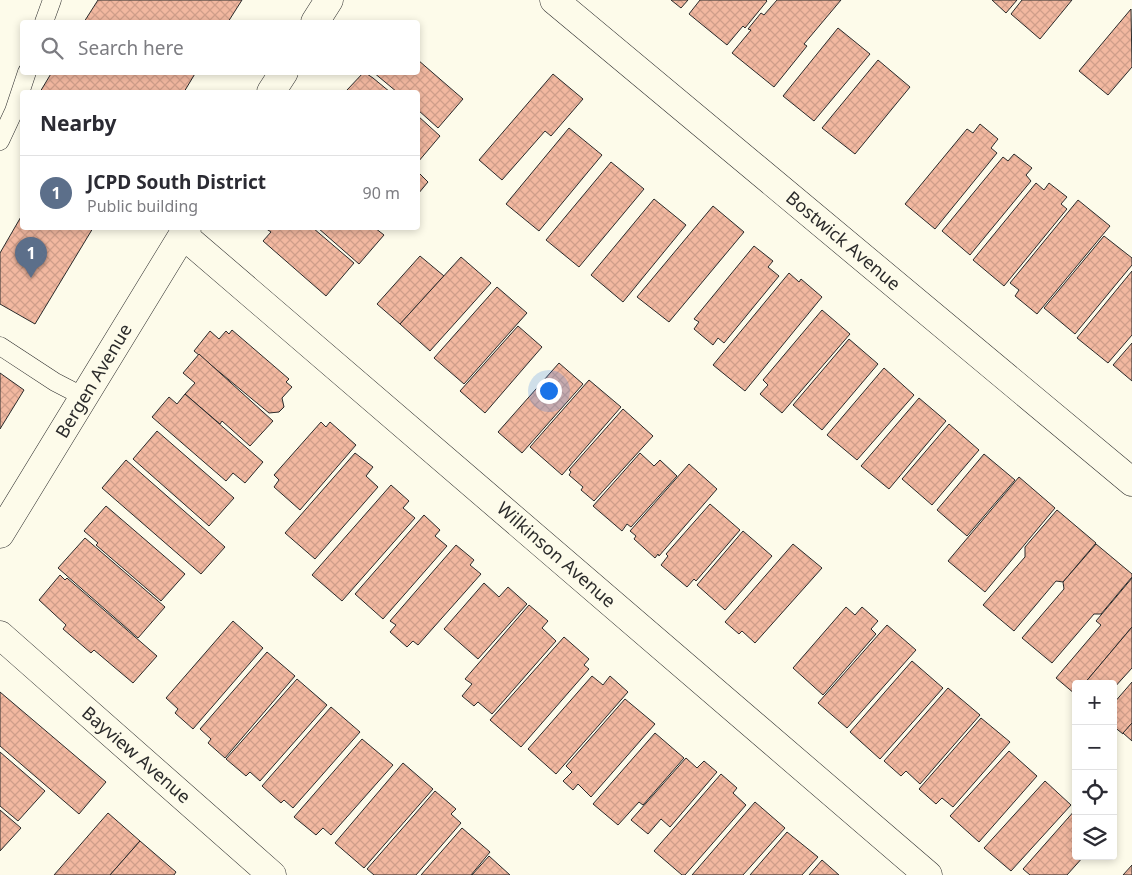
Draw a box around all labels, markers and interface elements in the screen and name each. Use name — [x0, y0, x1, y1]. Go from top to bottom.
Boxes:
search box — [20, 20, 420, 75]
icon: search — [38, 34, 66, 62]
text: Search here — [78, 35, 184, 61]
text: Nearby — [40, 109, 116, 137]
text: JCPD South District — [87, 169, 266, 195]
text: 1 — [51, 182, 61, 204]
text: 90 m — [363, 182, 400, 204]
street label: Bostwick Avenue — [781, 185, 906, 295]
text: Public building — [87, 195, 198, 217]
pin: 1 — [15, 237, 47, 278]
street label: Bergen Avenue — [50, 319, 137, 442]
your location — [536, 378, 562, 404]
street label: Wilkinson Avenue — [492, 496, 621, 612]
map controls — [1072, 680, 1117, 860]
button: + — [1072, 680, 1117, 725]
street label: Bayview Avenue — [77, 700, 196, 808]
button: − — [1072, 725, 1117, 770]
button: locate — [1072, 770, 1117, 815]
button: layers — [1072, 815, 1117, 860]

